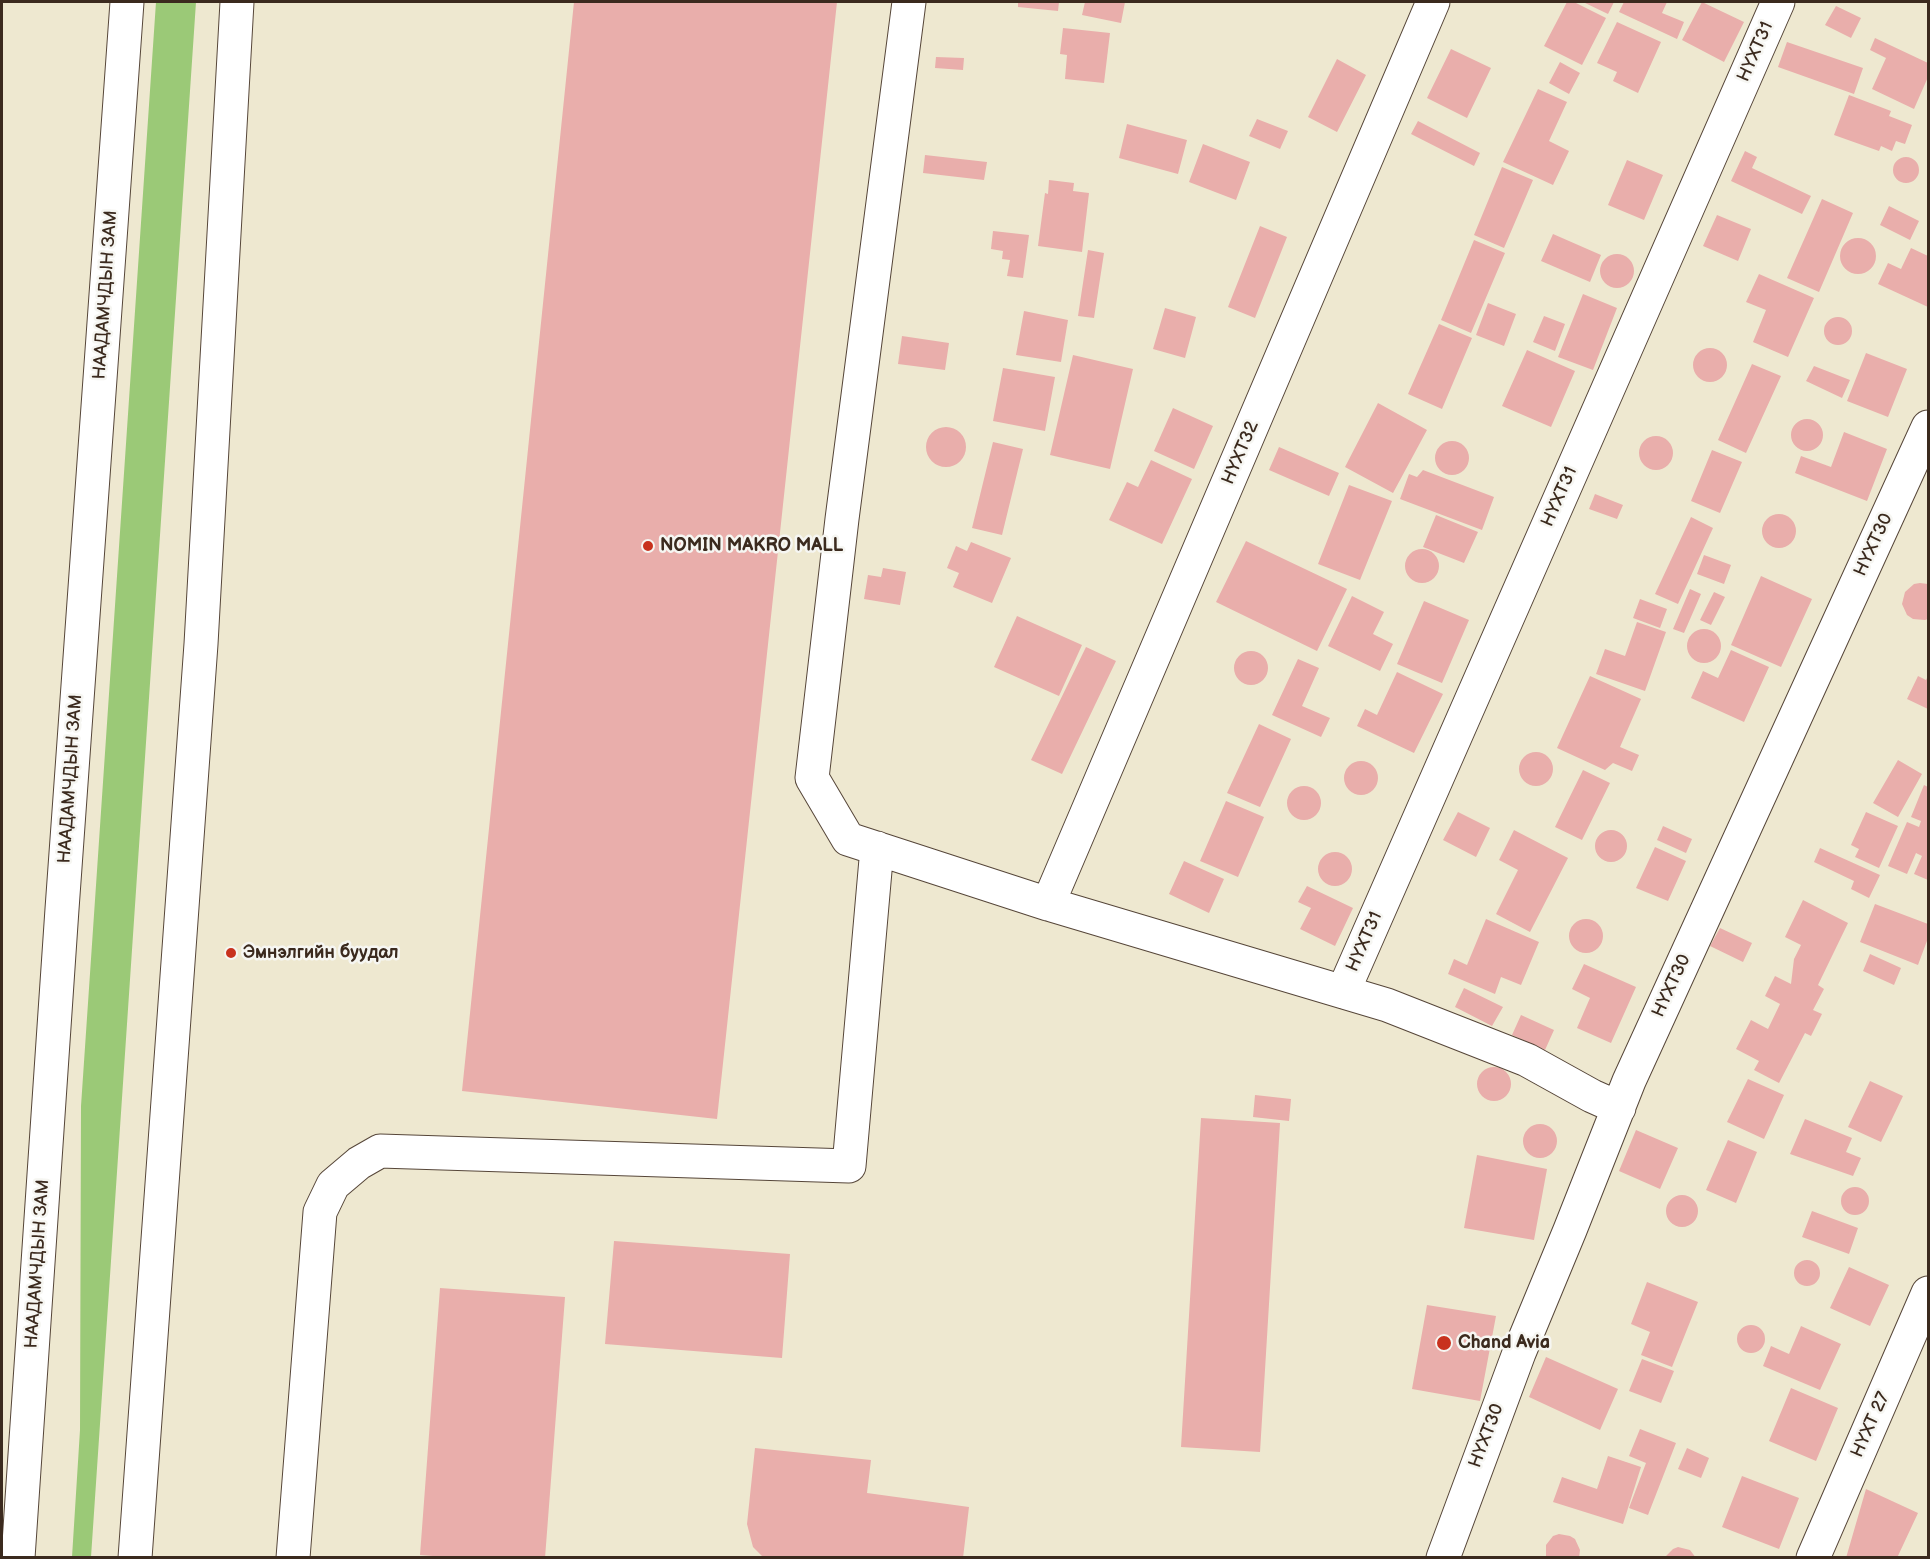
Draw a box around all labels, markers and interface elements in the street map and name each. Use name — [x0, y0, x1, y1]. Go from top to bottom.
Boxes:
street label: НҮХТ31 — [1733, 19, 1779, 85]
street label: НААДАМЧДЫН ЗАМ — [89, 210, 123, 380]
street label: НҮХТ32 — [1218, 418, 1264, 488]
street label: НҮХТ31 — [1537, 464, 1583, 530]
street label: НҮХТ30 — [1850, 510, 1898, 580]
place label: NOMIN MAKRO MALL — [660, 535, 843, 557]
marker: NOMIN MAKRO MALL — [641, 539, 655, 553]
street label: НААДАМЧДЫН ЗАМ — [54, 694, 88, 864]
street label: НҮХТ31 — [1342, 909, 1388, 975]
place label: Эмнэлгийн буудал — [243, 942, 399, 964]
marker: Эмнэлгийн буудал — [224, 946, 238, 960]
street label: НҮХТ30 — [1648, 951, 1696, 1021]
street label: НААДАМЧДЫН ЗАМ — [21, 1179, 55, 1349]
place label: Chand Avia — [1458, 1332, 1550, 1354]
marker: Chand Avia — [1435, 1334, 1453, 1352]
street label: НҮХТ 27 — [1847, 1389, 1895, 1461]
street label: НҮХТ30 — [1465, 1401, 1509, 1471]

